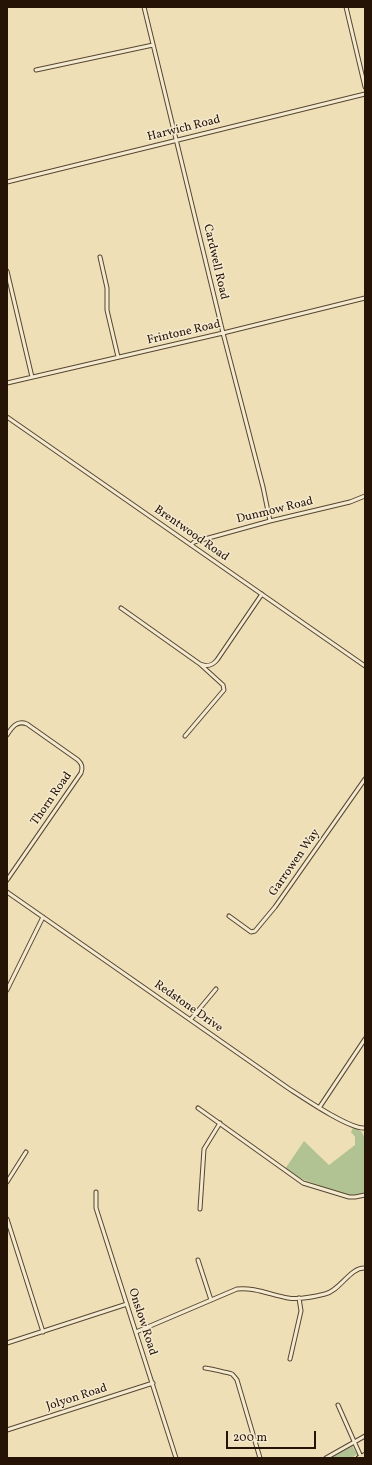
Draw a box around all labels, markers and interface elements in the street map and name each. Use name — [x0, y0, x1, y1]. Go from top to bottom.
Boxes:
street label: Harwich Road — [146, 113, 222, 145]
street label: Cardwell Road — [199, 223, 231, 301]
street label: Frintone Road — [146, 318, 222, 348]
street label: Dunmow Road — [235, 495, 315, 527]
street label: Brentwood Road — [151, 503, 231, 565]
street label: Thorn Road — [28, 769, 76, 829]
street label: Garrowen Way — [267, 827, 323, 899]
street label: Redstone Drive — [151, 978, 225, 1036]
street label: Onslow Road — [124, 1287, 160, 1357]
street label: Jolyon Road — [45, 1381, 109, 1415]
scale bar — [228, 1423, 318, 1449]
text: 200 m — [233, 1430, 267, 1446]

